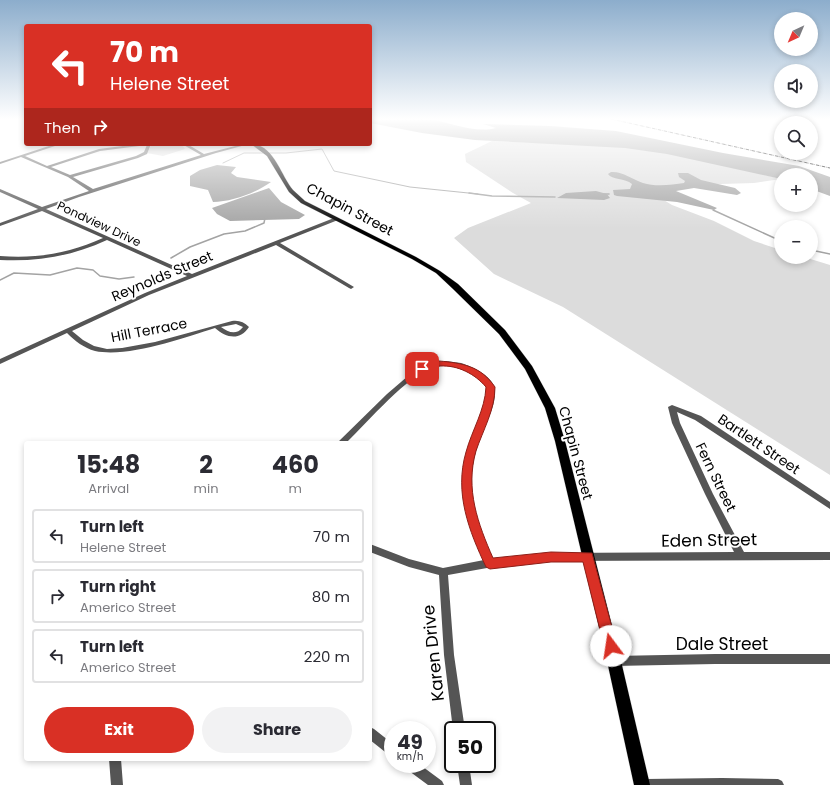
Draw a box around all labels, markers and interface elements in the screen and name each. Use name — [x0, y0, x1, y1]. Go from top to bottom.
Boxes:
north arrow — [774, 12, 818, 56]
map controls — [774, 12, 818, 264]
text: 70 m — [110, 33, 179, 72]
icon: left — [44, 40, 96, 92]
button: sound — [774, 64, 818, 108]
text: Helene Street — [110, 71, 229, 96]
icon: right — [89, 116, 111, 138]
button: search — [774, 116, 818, 160]
text: Then — [44, 117, 81, 138]
button: + — [774, 168, 818, 212]
street label: Chapin Street — [303, 178, 397, 240]
street label: Pondview Drive — [55, 197, 144, 250]
button: − — [774, 220, 818, 264]
street label: Reynolds Street — [108, 246, 216, 306]
street label: Hill Terrace — [109, 313, 189, 347]
pin — [405, 352, 439, 386]
icon: arrive — [411, 358, 433, 380]
street label: Chapin Street — [554, 404, 598, 502]
street label: Bartlett Street — [714, 409, 804, 479]
street label: Fern Street — [691, 439, 741, 515]
text: 15:48 — [77, 448, 140, 481]
text: 2 — [199, 448, 213, 481]
text: 460 — [272, 448, 319, 481]
text: Arrival — [88, 479, 129, 498]
text: min — [194, 479, 218, 498]
text: m — [289, 479, 302, 498]
text: Turn left — [80, 516, 144, 537]
icon: left — [46, 525, 68, 547]
text: 70 m — [313, 526, 350, 547]
street label: Eden Street — [661, 527, 757, 553]
text: Helene Street — [80, 538, 166, 557]
text: Turn right — [80, 576, 156, 597]
icon: right — [46, 585, 68, 607]
text: 80 m — [312, 586, 350, 607]
text: Americo Street — [80, 598, 176, 617]
street label: Karen Drive — [416, 604, 450, 702]
position arrow — [590, 625, 632, 667]
street label: Dale Street — [676, 632, 768, 656]
text: Turn left — [80, 636, 144, 657]
icon: left — [46, 645, 68, 667]
text: 220 m — [304, 646, 350, 667]
text: Americo Street — [80, 658, 176, 677]
button: Exit — [44, 707, 194, 753]
button: Share — [202, 707, 352, 753]
speed limit sign: 50 — [444, 721, 496, 773]
text: 49 — [397, 728, 423, 756]
text: km/h — [397, 749, 423, 764]

